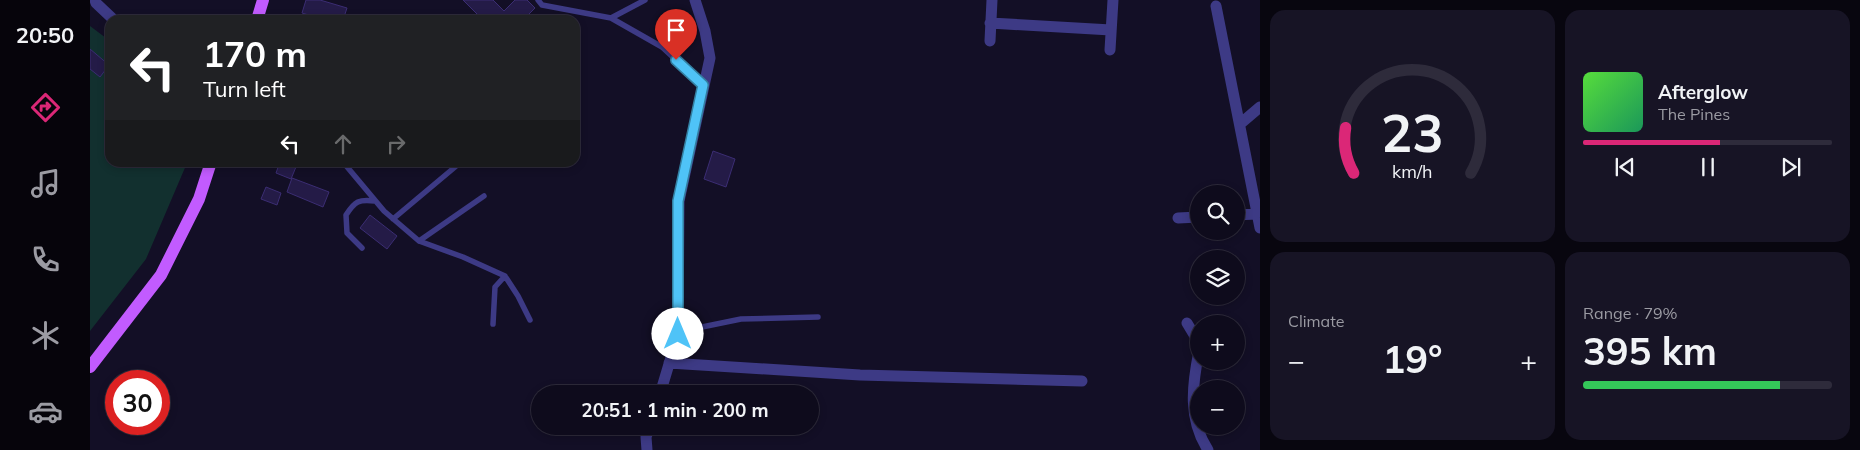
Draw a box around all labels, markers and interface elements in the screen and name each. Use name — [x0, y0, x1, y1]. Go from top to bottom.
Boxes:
pin — [655, 9, 697, 60]
icon: arrive — [662, 16, 690, 44]
text: 20:50 — [16, 21, 74, 49]
text: 170 m — [203, 32, 307, 76]
icon: left — [120, 35, 185, 100]
text: Turn left — [203, 75, 286, 103]
text: Afterglow — [1658, 80, 1748, 104]
icon: directions — [28, 90, 63, 125]
text: 23 — [1381, 100, 1444, 165]
text: The Pines — [1658, 104, 1730, 124]
icon: left — [276, 130, 304, 158]
icon: ahead — [329, 130, 357, 158]
icon: right — [382, 130, 410, 158]
icon: previous — [1611, 153, 1639, 181]
icon: pause — [1694, 153, 1722, 181]
icon: next — [1777, 153, 1805, 181]
text: km/h — [1392, 160, 1433, 182]
icon: music — [28, 166, 63, 201]
map controls — [1190, 185, 1245, 435]
button: search — [1190, 185, 1245, 240]
icon: phone — [28, 242, 63, 277]
button: layers — [1190, 250, 1245, 305]
text: Range · 79% — [1583, 303, 1678, 323]
position arrow — [651, 307, 703, 359]
text: Climate — [1288, 311, 1344, 331]
button: + — [1190, 315, 1245, 370]
icon: climate — [28, 318, 63, 353]
text: 395 km — [1583, 327, 1717, 375]
text: 19° — [1382, 335, 1443, 383]
text: − — [1288, 343, 1305, 378]
text: + — [1520, 343, 1537, 378]
speed limit sign: 30 — [105, 370, 170, 435]
button: − — [1190, 380, 1245, 435]
icon: car — [28, 394, 63, 429]
text: 20:51 · 1 min · 200 m — [581, 398, 769, 422]

